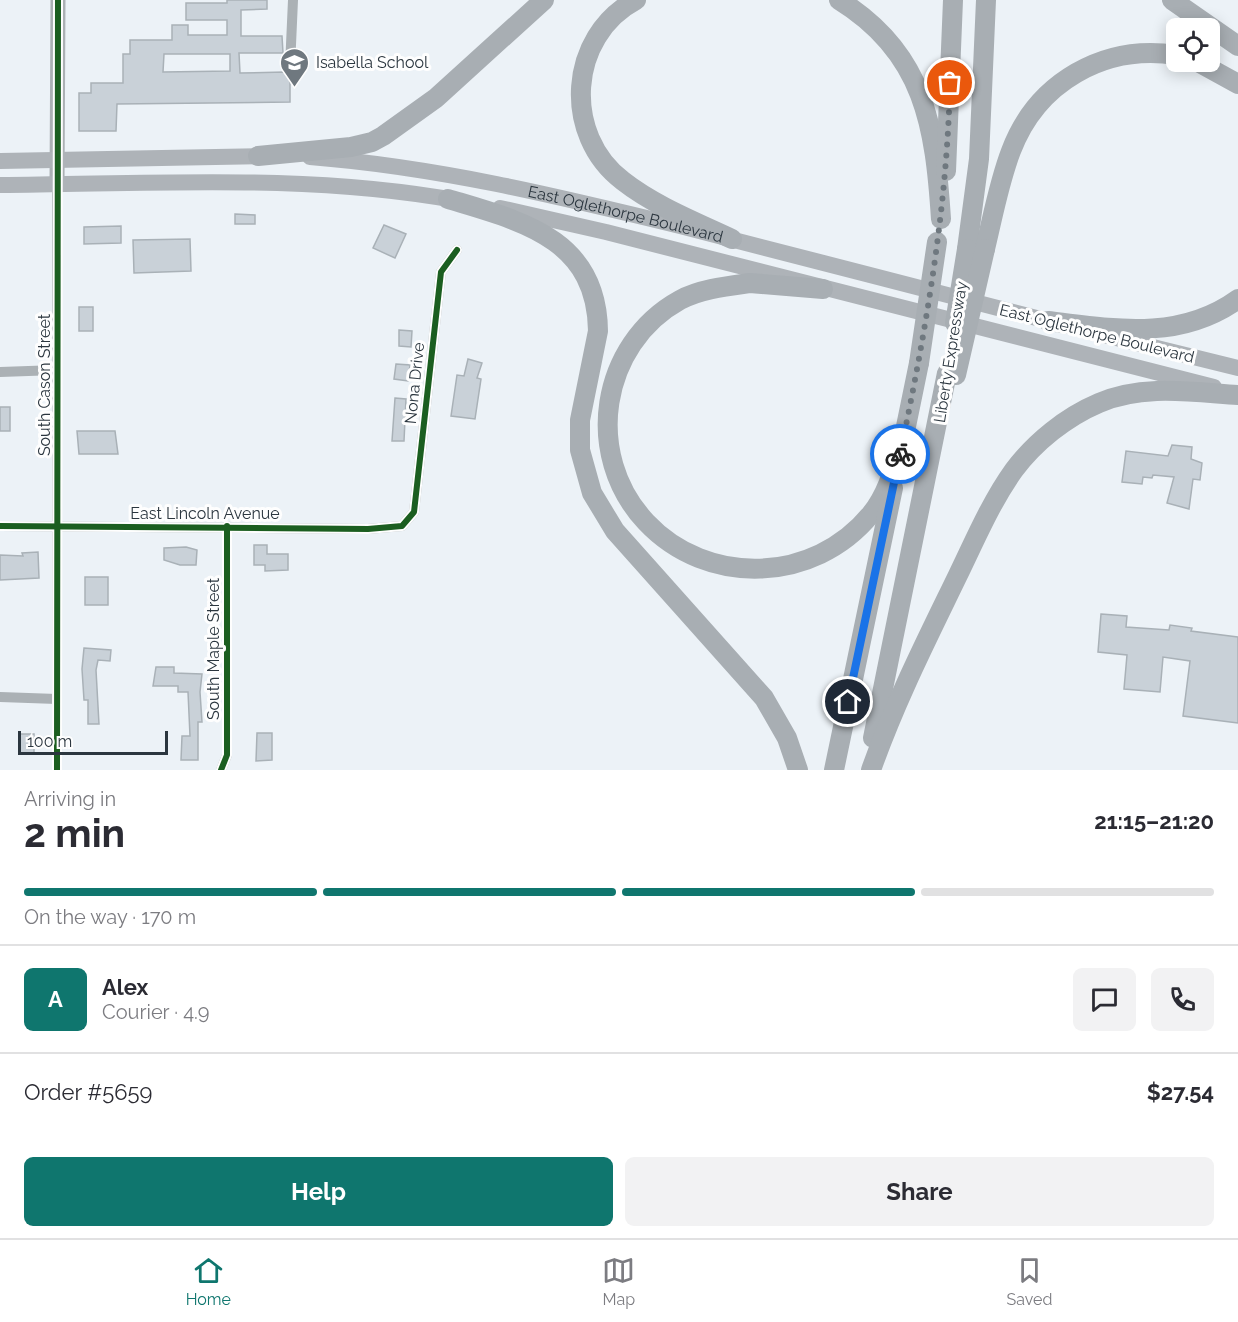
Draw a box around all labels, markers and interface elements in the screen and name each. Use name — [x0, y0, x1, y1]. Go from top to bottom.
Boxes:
map controls — [1166, 18, 1220, 72]
button: locate — [1166, 18, 1220, 72]
school or university icon: Isabella School — [279, 46, 311, 88]
place label: Isabella School — [316, 53, 429, 72]
pin — [924, 57, 975, 108]
icon: bag — [933, 66, 966, 99]
street label: East Oglethorpe Boulevard — [526, 182, 725, 247]
street label: Liberty Expressway — [930, 280, 971, 424]
street label: East Oglethorpe Boulevard — [998, 300, 1196, 367]
street label: South Cason Street — [35, 313, 54, 456]
street label: Nona Drive — [401, 341, 428, 425]
courier — [870, 424, 930, 484]
icon: bike — [884, 438, 917, 471]
street label: East Lincoln Avenue — [130, 504, 280, 523]
street label: South Maple Street — [204, 577, 223, 720]
pin — [822, 676, 873, 727]
icon: home — [831, 685, 864, 718]
scale bar — [18, 728, 168, 756]
text: 100 m — [27, 732, 72, 751]
text: Arriving in — [24, 787, 116, 811]
text: 21:15–21:20 — [1094, 808, 1214, 834]
text: 2 min — [24, 810, 125, 856]
text: On the way · 170 m — [24, 905, 196, 929]
button: chat — [1073, 968, 1136, 1031]
button: phone — [1151, 968, 1214, 1031]
text: Alex — [102, 974, 148, 1000]
text: A — [48, 986, 63, 1012]
text: Courier · 4.9 — [102, 1000, 210, 1024]
text: Order #5659 — [24, 1079, 152, 1105]
text: $27.54 — [1147, 1079, 1214, 1105]
button: Help — [24, 1157, 613, 1226]
button: Share — [625, 1157, 1214, 1226]
tab: Home — [186, 1254, 231, 1309]
tab: Map — [602, 1254, 635, 1309]
tab: Saved — [1007, 1254, 1052, 1309]

